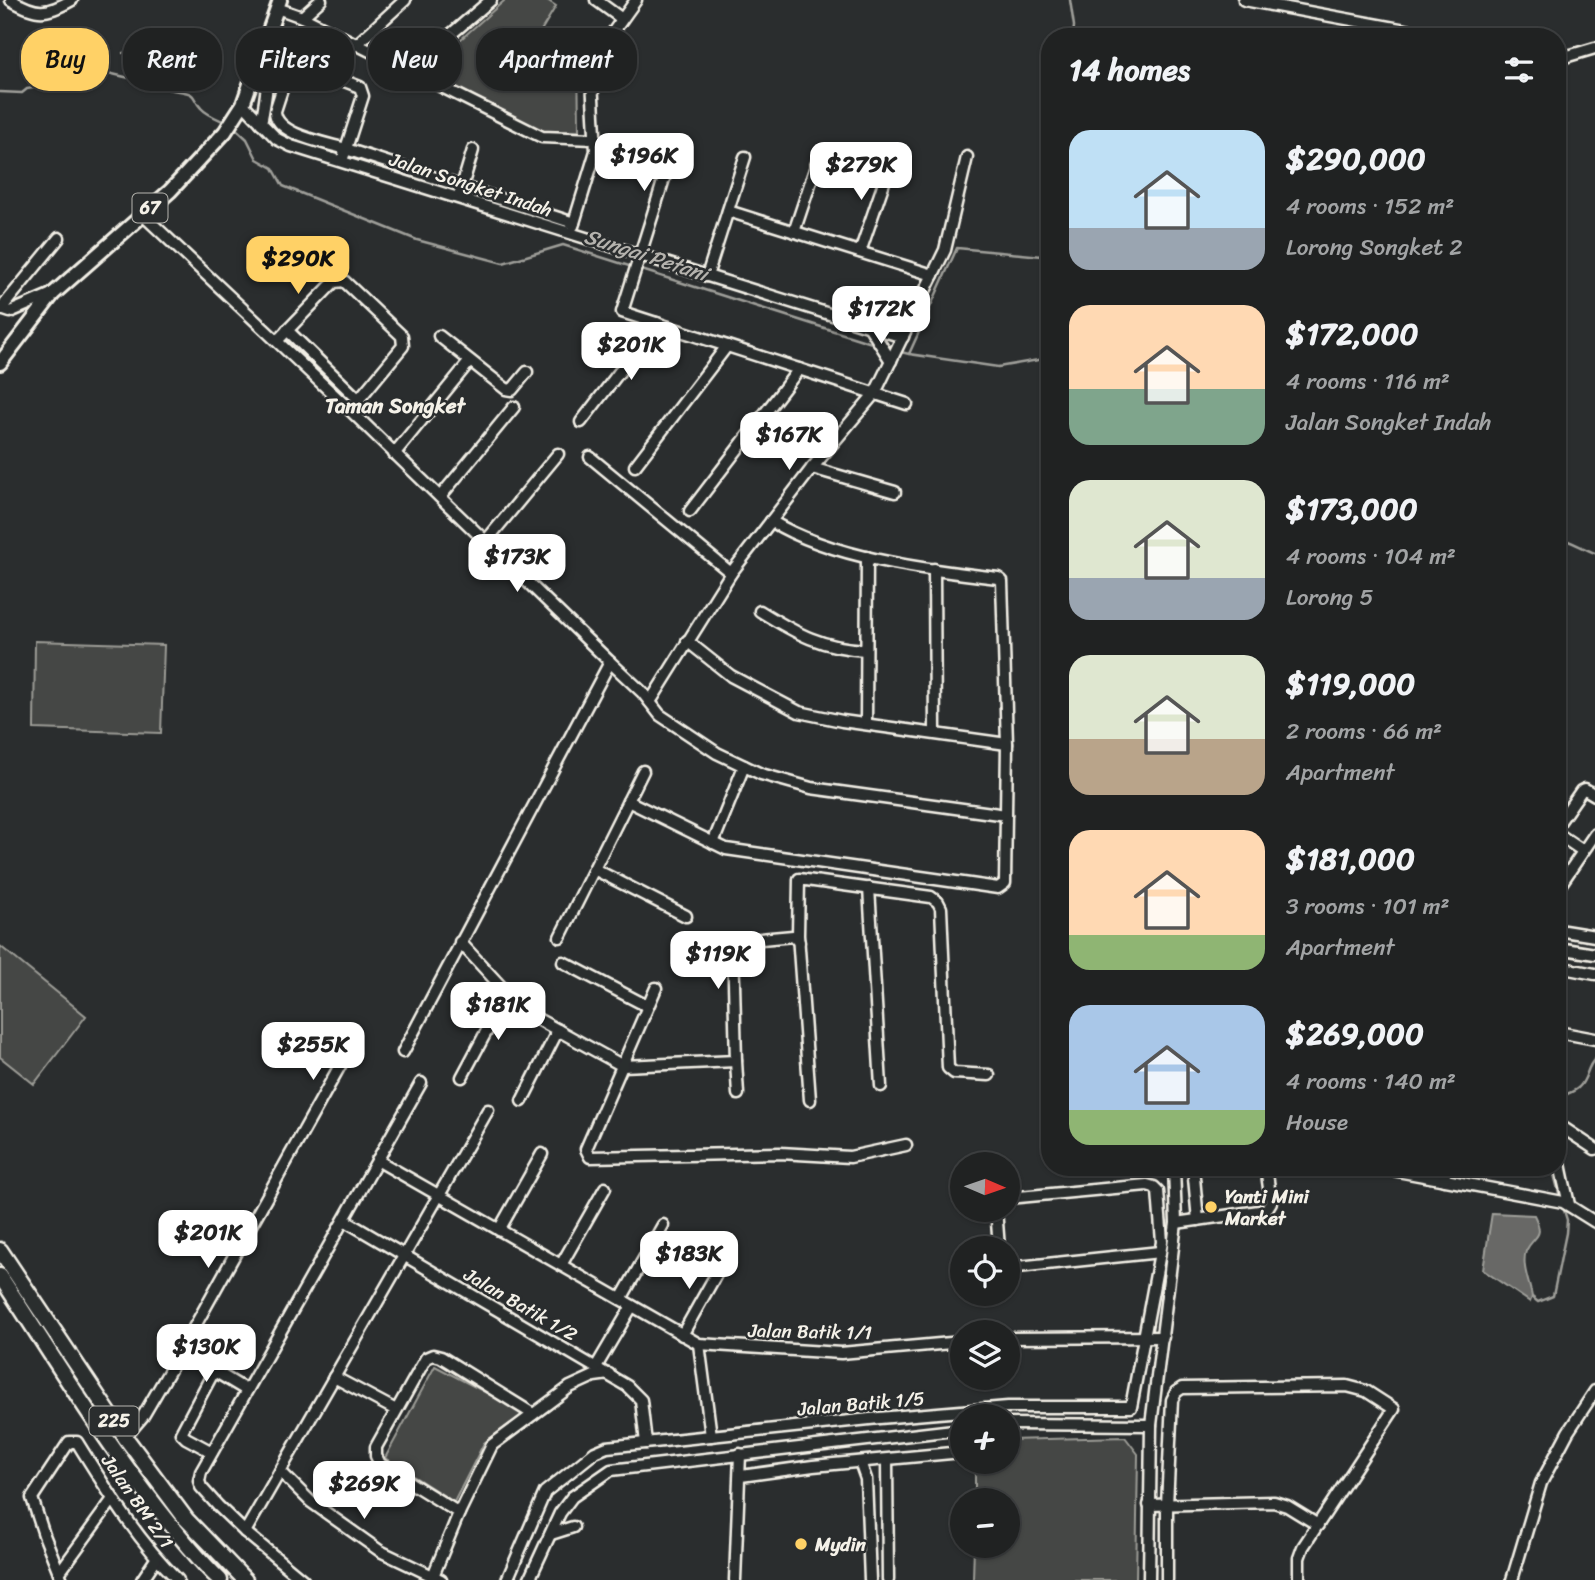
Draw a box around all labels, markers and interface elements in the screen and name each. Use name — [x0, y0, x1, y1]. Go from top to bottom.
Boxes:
chip: Buy — [21, 28, 109, 91]
chip: Rent — [123, 28, 222, 91]
chip: Filters — [236, 28, 354, 91]
chip: New — [368, 28, 462, 91]
chip: Apartment — [476, 28, 637, 91]
text: 14 homes — [1069, 43, 1190, 97]
icon: filters — [1500, 51, 1538, 89]
text: $290,000 — [1286, 132, 1426, 186]
pin: $196K — [595, 134, 693, 193]
text: $196K — [611, 135, 677, 176]
street label: Jalan Songket Indah — [384, 142, 557, 226]
pin: $279K — [812, 142, 910, 202]
text: $279K — [826, 144, 896, 185]
icon: home — [1125, 158, 1209, 242]
text: 4 rooms · 152 m² — [1286, 186, 1454, 227]
road number: 67 — [132, 194, 168, 223]
water label: Sungai Petani — [579, 217, 717, 294]
text: Lorong Songket 2 — [1286, 227, 1463, 268]
pin: $290K — [249, 236, 347, 296]
text: $290K — [262, 238, 334, 279]
pin: $172K — [832, 286, 930, 346]
text: $172K — [848, 288, 914, 329]
text: $172,000 — [1286, 307, 1418, 361]
pin: $201K — [582, 322, 680, 382]
text: $201K — [597, 324, 665, 365]
icon: home — [1125, 333, 1209, 417]
text: 4 rooms · 116 m² — [1286, 361, 1450, 402]
district label: Taman Songket — [325, 387, 466, 425]
text: Jalan Songket Indah — [1286, 402, 1491, 443]
pin: $167K — [740, 412, 838, 472]
text: $167K — [756, 414, 822, 455]
text: $173,000 — [1286, 482, 1418, 536]
icon: home — [1125, 508, 1209, 592]
pin: $173K — [468, 534, 566, 594]
text: $173K — [484, 536, 550, 577]
text: 4 rooms · 104 m² — [1286, 536, 1456, 577]
text: Lorong 5 — [1286, 577, 1373, 618]
text: $119,000 — [1286, 657, 1415, 711]
icon: home — [1125, 683, 1209, 767]
text: 2 rooms · 66 m² — [1286, 711, 1442, 752]
text: Apartment — [1286, 752, 1395, 793]
text: $181,000 — [1286, 832, 1415, 886]
icon: home — [1125, 858, 1209, 942]
text: 3 rooms · 101 m² — [1286, 886, 1450, 927]
text: Apartment — [1286, 927, 1395, 968]
pin: $119K — [669, 932, 767, 991]
text: $119K — [686, 933, 750, 974]
pin: $181K — [449, 982, 547, 1042]
text: $181K — [466, 984, 530, 1025]
text: $269,000 — [1286, 1007, 1424, 1061]
pin: $255K — [264, 1023, 362, 1082]
text: $255K — [278, 1024, 348, 1065]
icon: home — [1125, 1033, 1209, 1117]
text: 4 rooms · 140 m² — [1286, 1061, 1456, 1102]
text: House — [1286, 1102, 1348, 1143]
north arrow — [950, 1152, 1020, 1222]
map controls — [950, 1152, 1020, 1558]
place label: Yanti Mini Market — [1224, 1180, 1311, 1235]
marker: Yanti Mini Market — [1203, 1199, 1219, 1215]
pin: $201K — [159, 1210, 257, 1270]
text: $201K — [174, 1212, 242, 1253]
pin: $183K — [640, 1232, 738, 1291]
text: $183K — [656, 1233, 722, 1274]
button: locate — [950, 1236, 1020, 1306]
street label: Jalan Batik 1/2 — [457, 1258, 584, 1350]
street label: Jalan Batik 1/1 — [747, 1314, 872, 1349]
button: layers — [950, 1320, 1020, 1390]
pin: $130K — [157, 1324, 255, 1384]
text: $130K — [173, 1326, 239, 1367]
street label: Jalan Batik 1/5 — [795, 1381, 926, 1426]
button: + — [950, 1404, 1020, 1474]
road number: 225 — [90, 1406, 138, 1436]
street label: Jalan BM 2/1 — [92, 1446, 183, 1556]
pin: $269K — [315, 1462, 413, 1521]
text: $269K — [329, 1463, 399, 1504]
button: − — [950, 1488, 1020, 1558]
place label: Mydin — [814, 1528, 867, 1561]
marker: Mydin — [793, 1536, 809, 1552]

